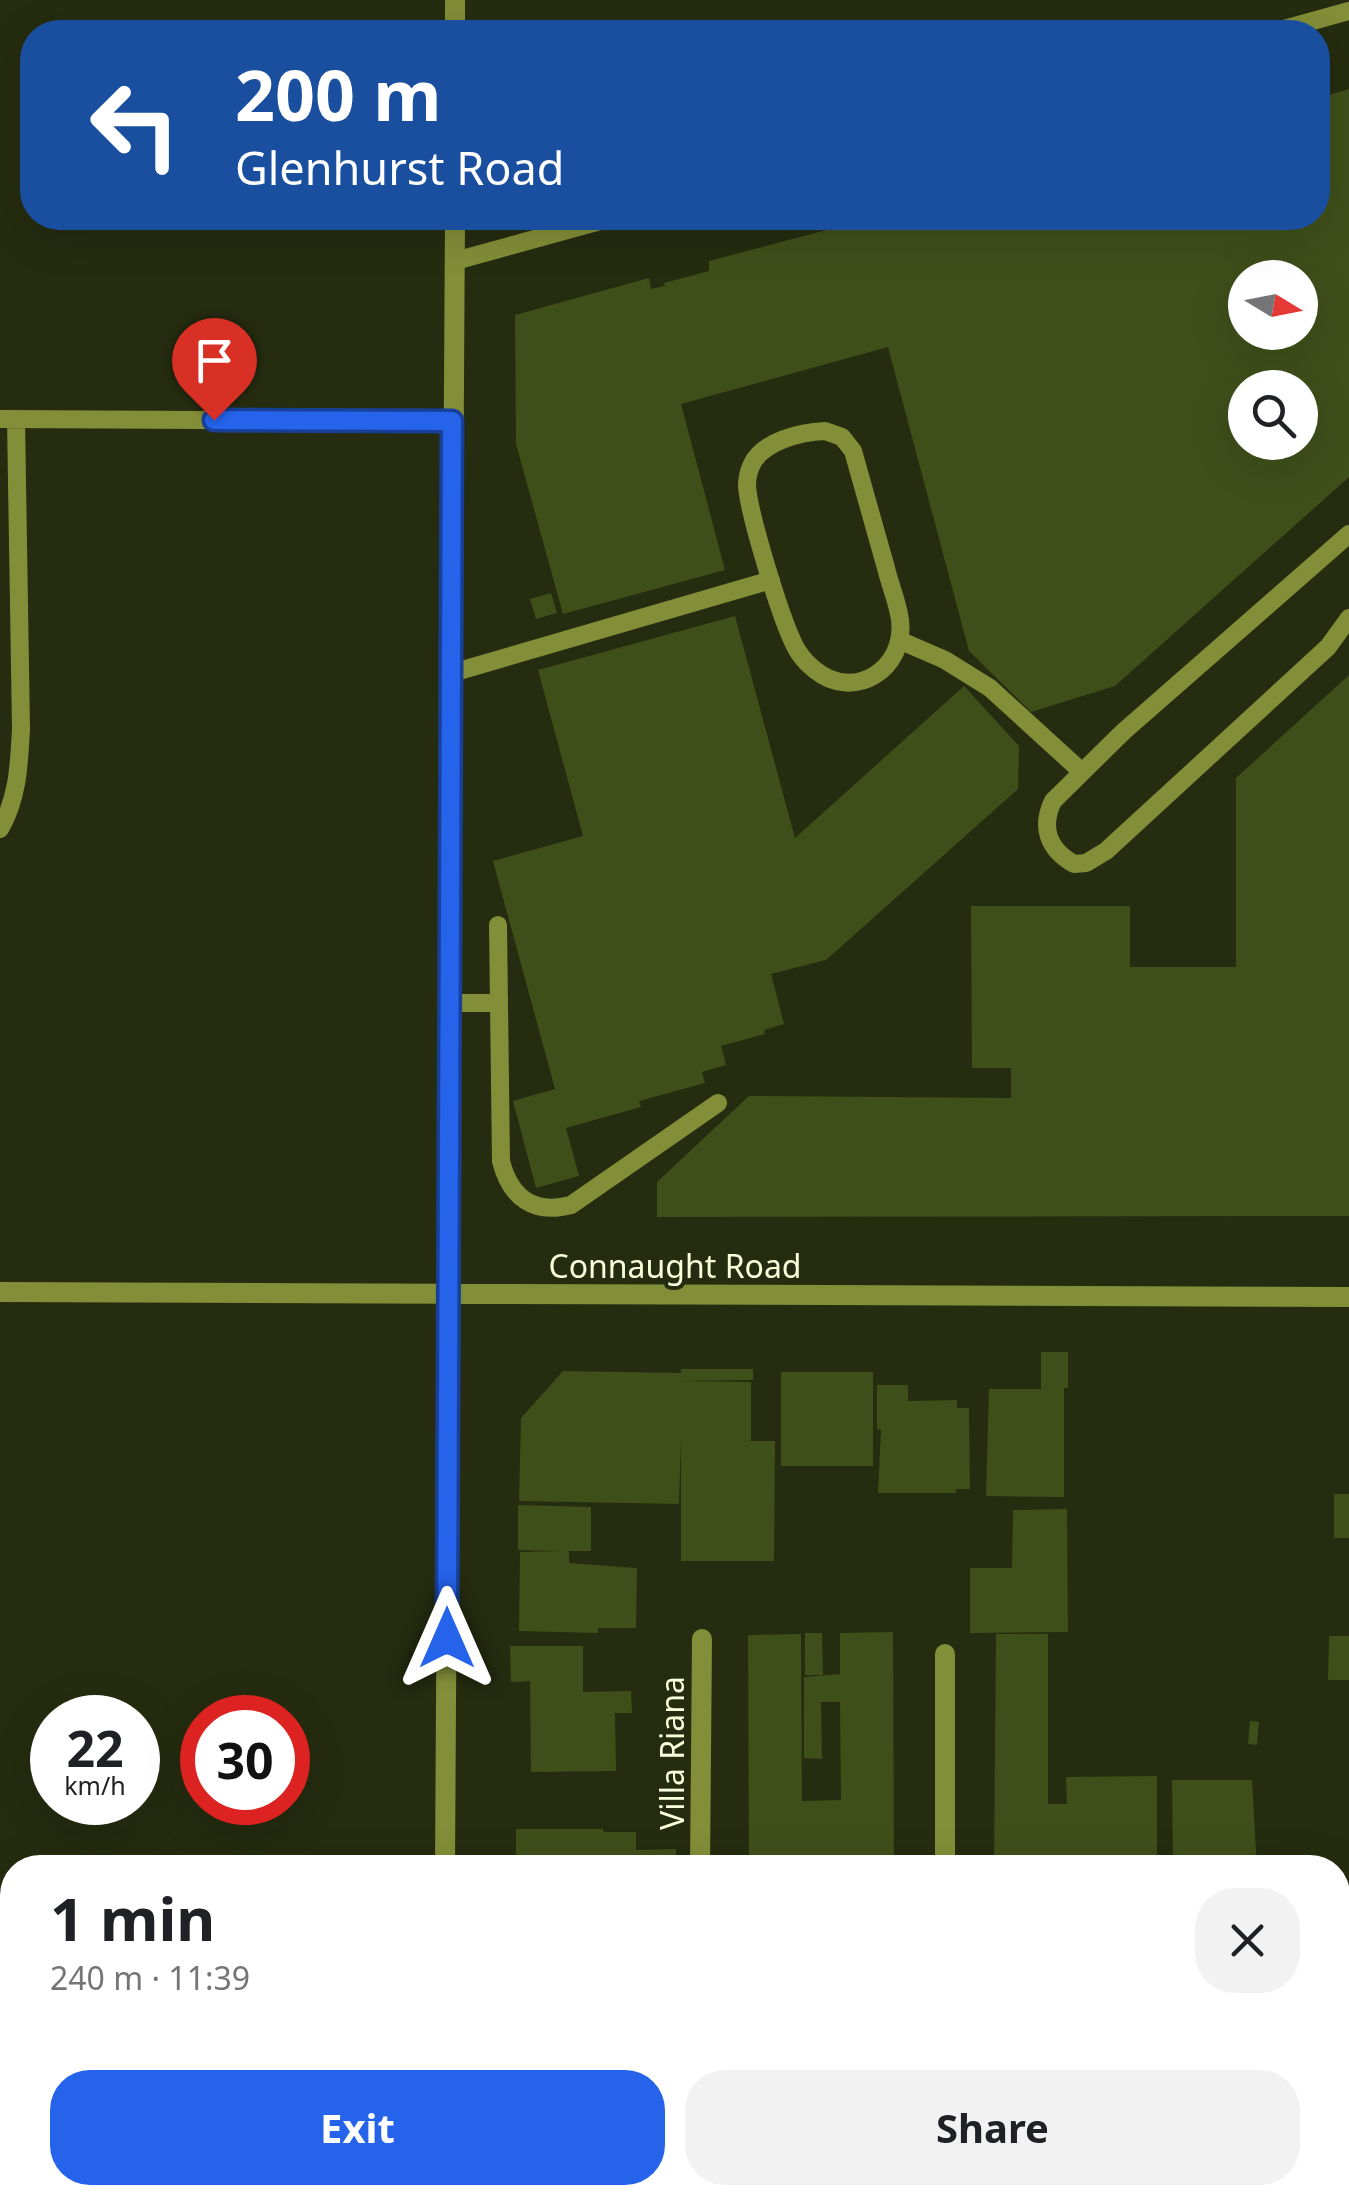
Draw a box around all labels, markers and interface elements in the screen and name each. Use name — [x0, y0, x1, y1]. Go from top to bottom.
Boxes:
text: 200 m — [235, 46, 442, 142]
icon: left — [70, 60, 200, 190]
text: Glenhurst Road — [235, 137, 564, 198]
north arrow — [1228, 260, 1318, 350]
map controls — [1228, 260, 1318, 460]
pin — [172, 318, 257, 421]
icon: arrive — [187, 333, 242, 388]
button: search — [1228, 370, 1318, 460]
street label: Connaught Road — [548, 1244, 802, 1287]
position arrow — [395, 1586, 499, 1690]
street label: Villa Riana — [650, 1676, 693, 1830]
speed limit sign: 30 — [180, 1695, 310, 1825]
text: 22 — [66, 1714, 124, 1782]
text: km/h — [64, 1768, 126, 1802]
text: 1 min — [50, 1877, 215, 1959]
button: close — [1195, 1888, 1300, 1993]
text: 240 m · 11:39 — [50, 1956, 250, 1999]
button: Exit — [50, 2070, 665, 2185]
button: Share — [685, 2070, 1300, 2185]

